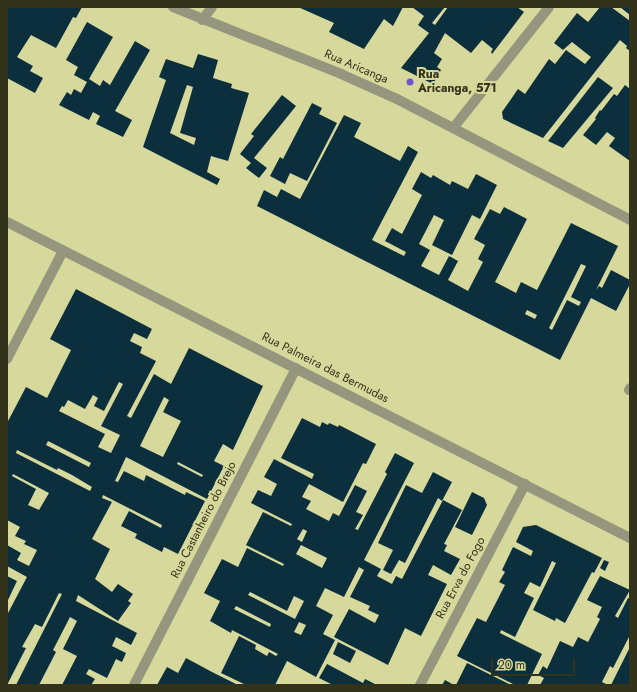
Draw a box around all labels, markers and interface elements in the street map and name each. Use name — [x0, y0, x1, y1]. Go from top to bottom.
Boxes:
street label: Rua Aricanga — [322, 47, 390, 87]
place label: Rua Aricanga, 571 — [418, 68, 497, 96]
marker: Rua Aricanga, 571 — [405, 77, 415, 87]
street label: Rua Palmeira das Bermudas — [259, 330, 391, 406]
street label: Rua Castanheiro do Brejo — [168, 459, 240, 581]
street label: Rua Erva do Fogo — [433, 535, 489, 621]
scale bar — [493, 650, 577, 676]
text: 20 m — [498, 656, 525, 674]

